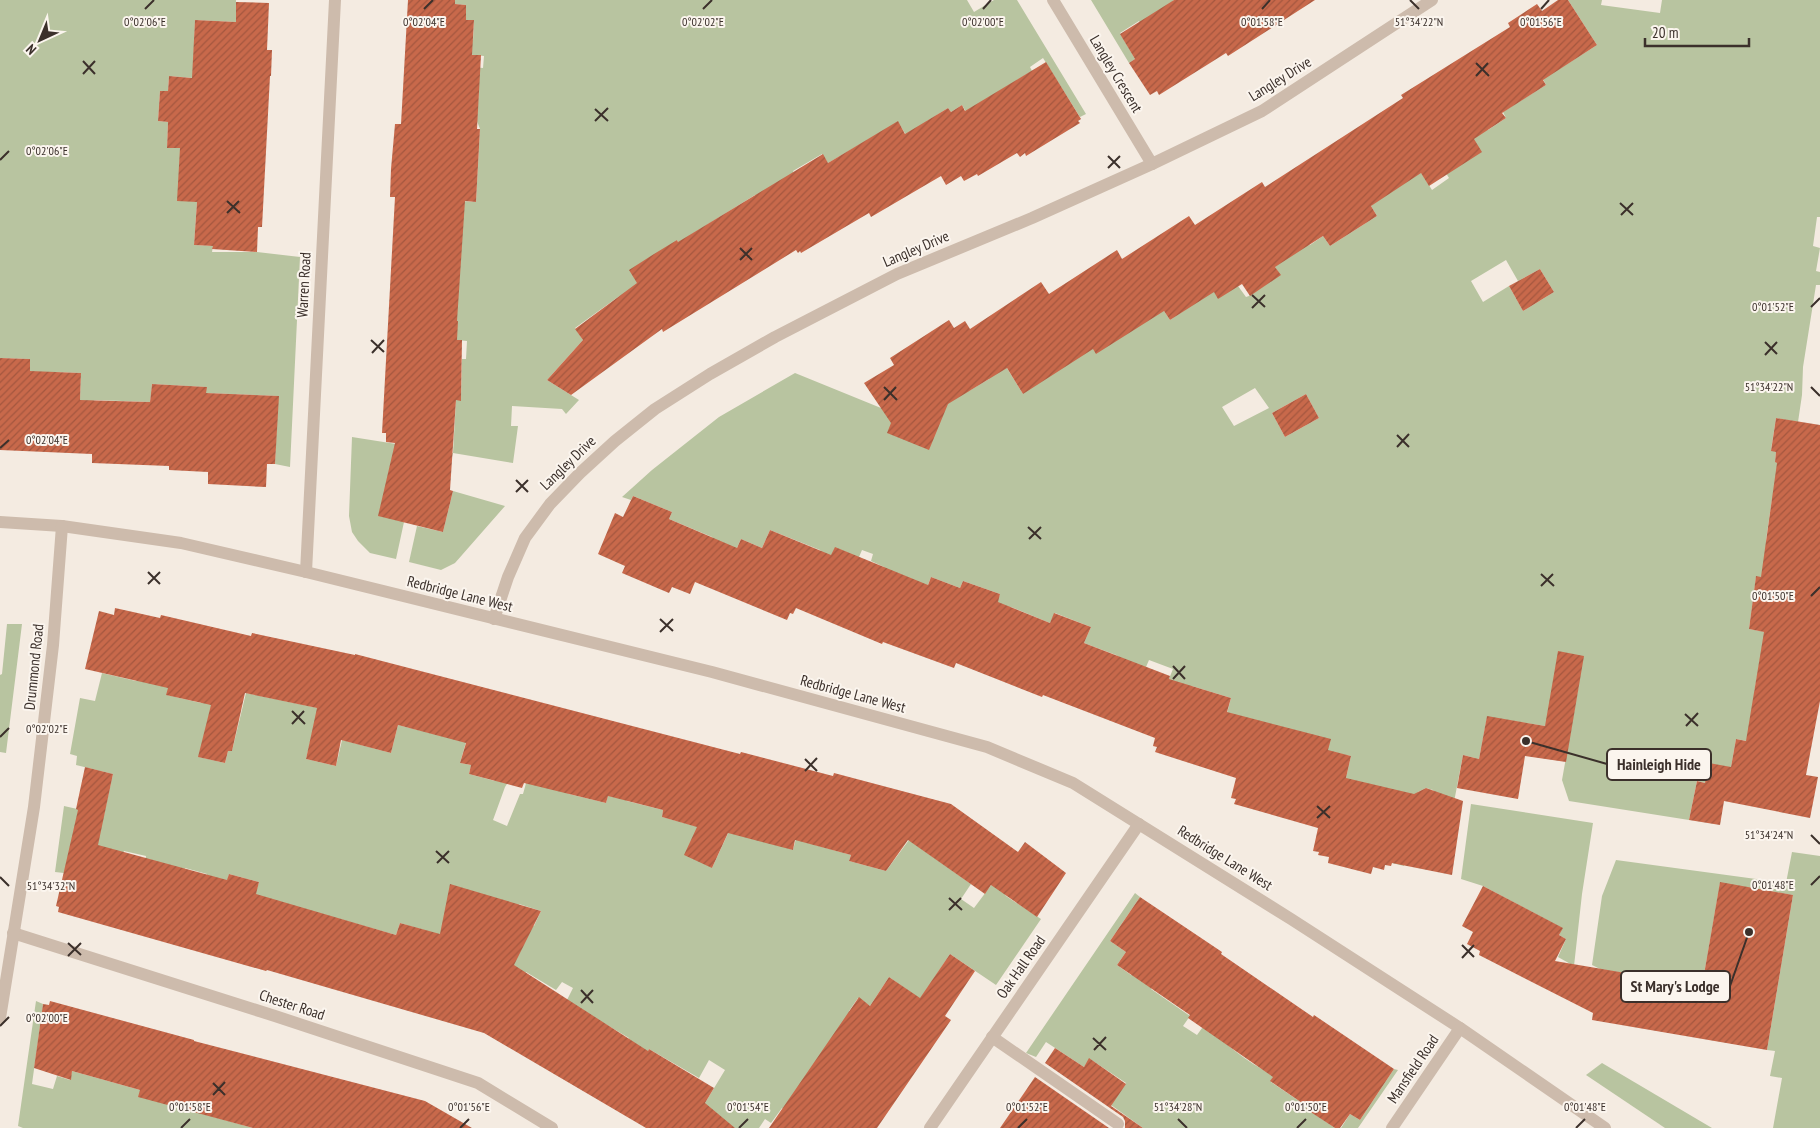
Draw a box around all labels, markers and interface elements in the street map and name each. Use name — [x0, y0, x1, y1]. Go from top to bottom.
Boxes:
text: 0°02'06"E — [124, 14, 166, 29]
text: 0°02'04"E — [403, 14, 445, 29]
text: 0°02'02"E — [682, 14, 724, 29]
text: 0°02'00"E — [962, 14, 1004, 29]
text: 0°01'58"E — [1241, 14, 1283, 29]
text: 51°34'22"N — [1395, 14, 1443, 29]
text: 0°01'56"E — [1520, 14, 1562, 29]
north arrow — [15, 15, 65, 65]
scale bar — [1645, 15, 1749, 47]
text: 20 m — [1652, 23, 1678, 42]
street label: Langley Crescent — [1086, 32, 1147, 116]
text: N — [22, 40, 40, 58]
street label: Langley Drive — [1245, 52, 1315, 105]
text: 0°02'06"E — [26, 143, 68, 158]
street label: Langley Drive — [880, 226, 952, 271]
street label: Warren Road — [292, 252, 315, 318]
text: 0°01'52"E — [1752, 299, 1794, 314]
text: 51°34'22"N — [1745, 379, 1793, 394]
street label: Langley Drive — [536, 431, 599, 494]
text: 0°02'04"E — [26, 432, 68, 447]
street label: Redbridge Lane West — [405, 571, 515, 616]
text: 0°01'50"E — [1752, 588, 1794, 603]
street label: Drummond Road — [20, 623, 47, 711]
street label: Redbridge Lane West — [798, 670, 908, 717]
text: 0°02'02"E — [26, 721, 68, 736]
callout: Hainleigh Hide — [1607, 749, 1711, 780]
text: Hainleigh Hide — [1617, 754, 1701, 774]
street label: Redbridge Lane West — [1174, 821, 1276, 894]
text: 51°34'24"N — [1745, 827, 1793, 842]
text: 0°01'48"E — [1752, 877, 1794, 892]
text: 51°34'32"N — [27, 878, 75, 893]
street label: Oak Hall Road — [992, 931, 1049, 1002]
callout: St Mary's Lodge — [1621, 971, 1730, 1002]
text: St Mary's Lodge — [1630, 976, 1720, 996]
street label: Chester Road — [257, 985, 327, 1024]
text: 0°02'00"E — [26, 1010, 68, 1025]
street label: Mansfield Road — [1383, 1031, 1442, 1107]
text: 0°01'58"E — [169, 1099, 211, 1114]
text: 0°01'56"E — [448, 1099, 490, 1114]
text: 0°01'54"E — [727, 1099, 769, 1114]
text: 0°01'52"E — [1006, 1099, 1048, 1114]
text: 51°34'28"N — [1154, 1099, 1202, 1114]
text: 0°01'50"E — [1285, 1099, 1327, 1114]
text: 0°01'48"E — [1564, 1099, 1606, 1114]

